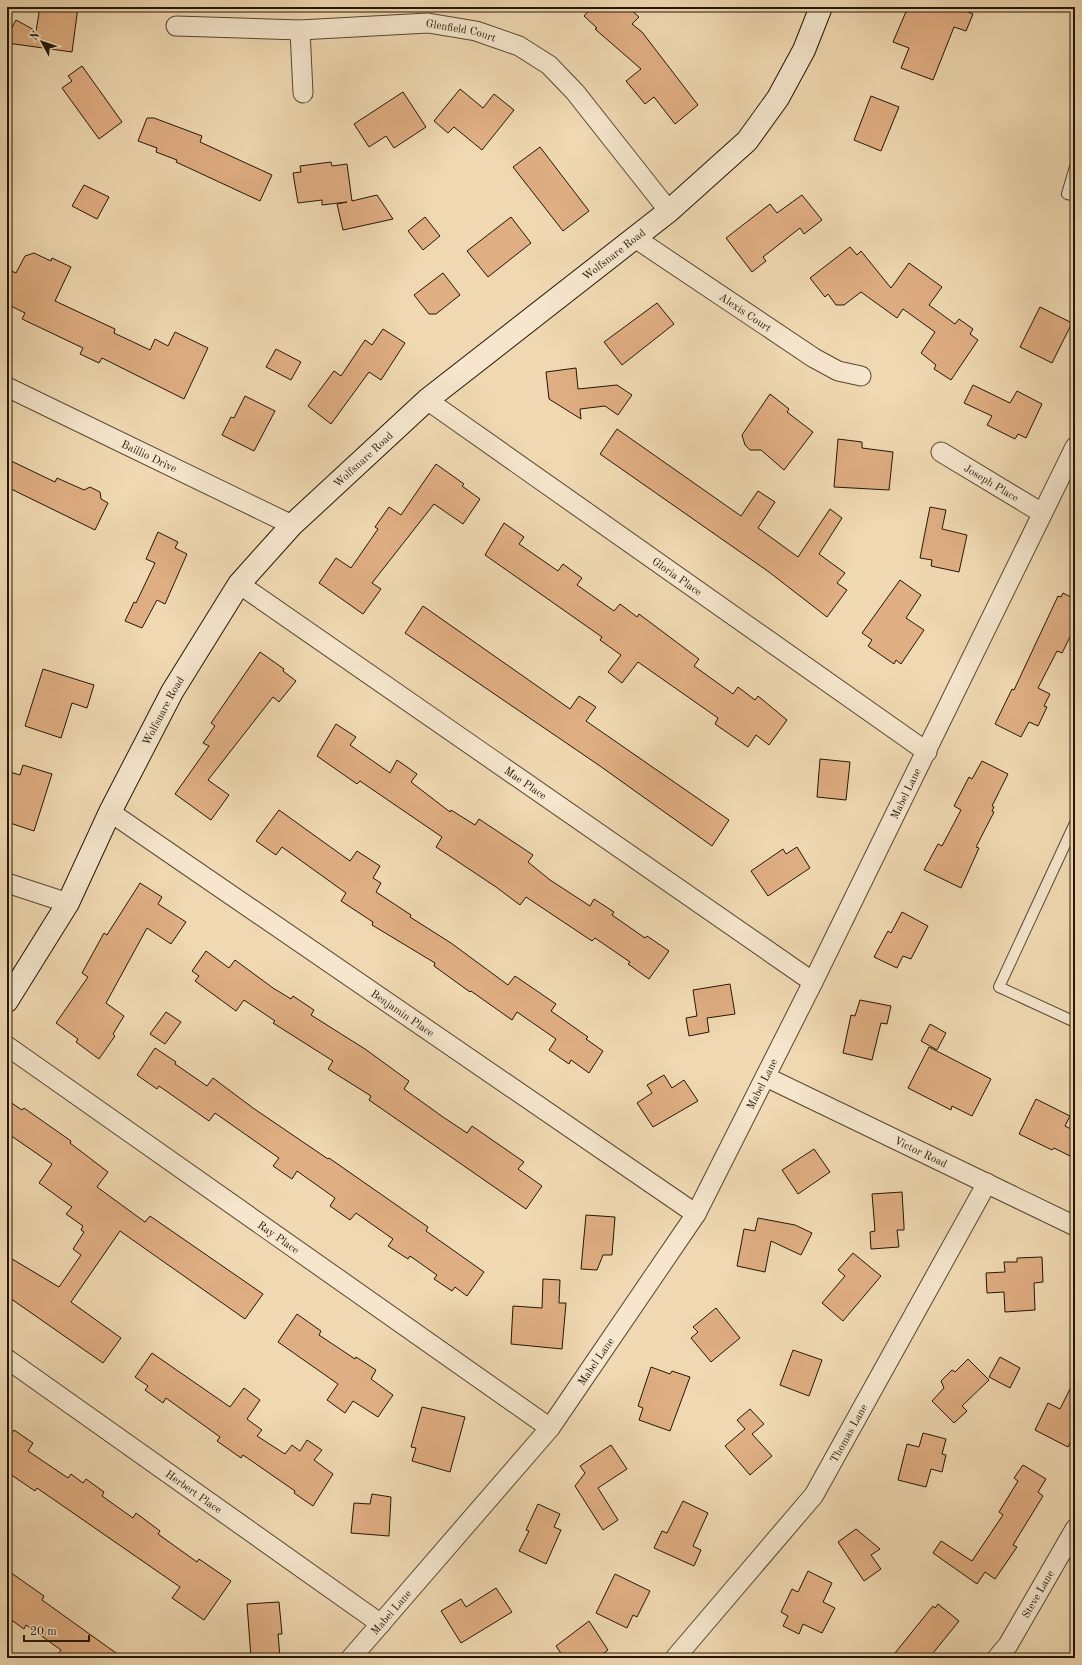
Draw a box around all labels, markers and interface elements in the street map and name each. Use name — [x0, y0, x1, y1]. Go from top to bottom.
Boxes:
street label: Glenfield Court — [425, 19, 497, 45]
north arrow — [22, 22, 62, 62]
text: N — [29, 29, 43, 43]
street label: Wolfsnare Road — [581, 227, 648, 283]
street label: Alexis Court — [717, 292, 773, 335]
street label: Wolfsnare Road — [332, 430, 396, 490]
street label: Baillio Drive — [119, 439, 178, 475]
street label: Joseph Place — [961, 463, 1020, 504]
street label: Gloria Place — [649, 556, 703, 599]
street label: Wolfsnare Road — [141, 675, 187, 747]
street label: Mae Place — [502, 766, 548, 802]
street label: Mabel Lane — [890, 767, 924, 821]
street label: Benjamin Place — [368, 989, 436, 1040]
street label: Mabel Lane — [746, 1057, 780, 1112]
street label: Victor Road — [892, 1136, 949, 1171]
street label: Ray Place — [255, 1220, 300, 1257]
street label: Mabel Lane — [577, 1336, 617, 1388]
street label: Thomas Lane — [829, 1403, 870, 1465]
street label: Herbert Place — [163, 1469, 223, 1516]
street label: Steve Lane — [1021, 1569, 1057, 1620]
street label: Mabel Lane — [370, 1588, 414, 1637]
scale bar — [24, 1617, 89, 1643]
text: 20 m — [30, 1626, 57, 1638]

